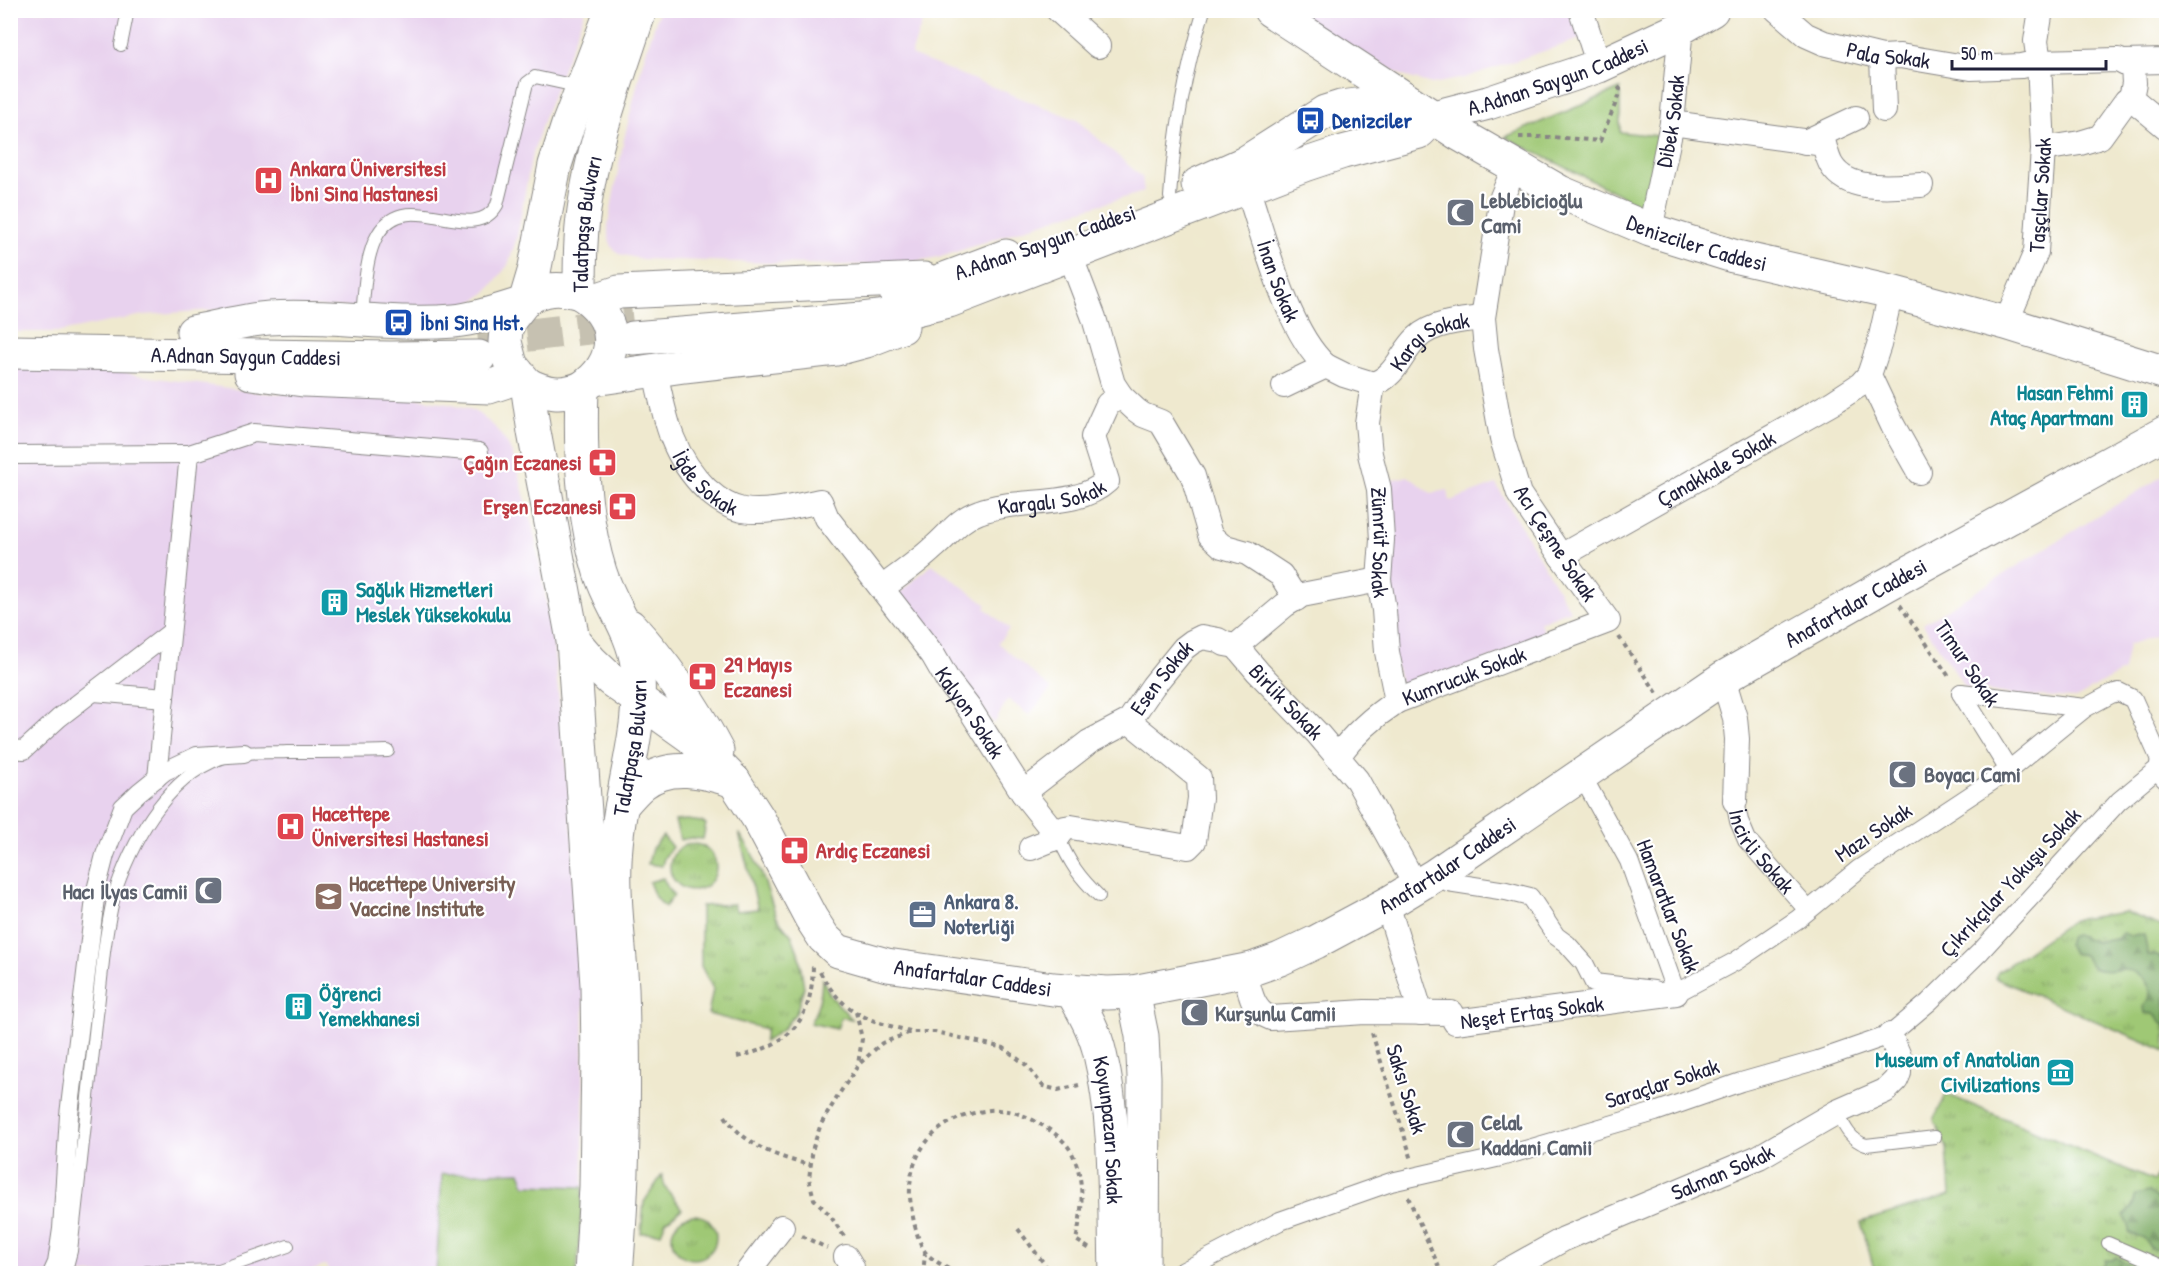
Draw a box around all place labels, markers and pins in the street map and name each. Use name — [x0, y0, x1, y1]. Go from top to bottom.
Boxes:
bus stop icon: Denizciler — [1295, 104, 1327, 136]
place label: Denizciler — [1332, 105, 1413, 135]
place label: Ankara Üniversitesi İbni Sina Hastanesi — [290, 153, 447, 208]
hospital icon: Ankara Üniversitesi İbni Sina Hastanesi — [253, 165, 285, 197]
place label: Leblebicioğlu Cami — [1481, 185, 1583, 240]
mosque icon: Leblebicioğlu Cami — [1444, 197, 1476, 229]
bus stop icon: İbni Sina Hst. — [383, 306, 415, 338]
place label: İbni Sina Hst. — [420, 307, 524, 337]
place label: Hasan Fehmi Ataç Apartmanı — [1990, 377, 2114, 433]
building icon: Hasan Fehmi Ataç Apartmanı — [2119, 389, 2151, 421]
pharmacy icon: Çağın Eczanesi — [587, 446, 619, 478]
place label: Çağın Eczanesi — [463, 447, 582, 478]
pharmacy icon: Erşen Eczanesi — [607, 490, 639, 522]
place label: Erşen Eczanesi — [483, 491, 602, 521]
place label: Sağlık Hizmetleri Meslek Yüksekokulu — [356, 574, 511, 629]
building icon: Sağlık Hizmetleri Meslek Yüksekokulu — [319, 586, 351, 618]
place label: 29 Mayıs Eczanesi — [724, 649, 792, 704]
pharmacy icon: 29 Mayıs Eczanesi — [687, 661, 719, 693]
mosque icon: Boyacı Cami — [1887, 758, 1919, 790]
place label: Boyacı Cami — [1924, 759, 2021, 790]
place label: Hacettepe Üniversitesi Hastanesi — [312, 798, 489, 853]
hospital icon: Hacettepe Üniversitesi Hastanesi — [275, 810, 307, 842]
pharmacy icon: Ardıç Eczanesi — [779, 834, 811, 866]
place label: Ardıç Eczanesi — [816, 835, 931, 865]
place label: Hacettepe University Vaccine Institute — [349, 868, 516, 923]
mosque icon: Hacı İlyas Camii — [193, 875, 225, 907]
place label: Hacı İlyas Camii — [63, 876, 188, 907]
school or university icon: Hacettepe University Vaccine Institute — [312, 880, 344, 912]
place label: Ankara 8. Noterliği — [944, 886, 1019, 942]
office icon: Ankara 8. Noterliği — [907, 898, 939, 930]
place label: Öğrenci Yemekhanesi — [319, 978, 420, 1033]
building icon: Öğrenci Yemekhanesi — [282, 990, 314, 1022]
mosque icon: Kurşunlu Camii — [1178, 997, 1210, 1029]
place label: Kurşunlu Camii — [1215, 998, 1336, 1028]
place label: Museum of Anatolian Civilizations — [1875, 1044, 2041, 1099]
museum icon: Museum of Anatolian Civilizations — [2045, 1056, 2077, 1088]
place label: Celal Kaddani Camii — [1481, 1107, 1592, 1162]
mosque icon: Celal Kaddani Camii — [1444, 1119, 1476, 1151]

